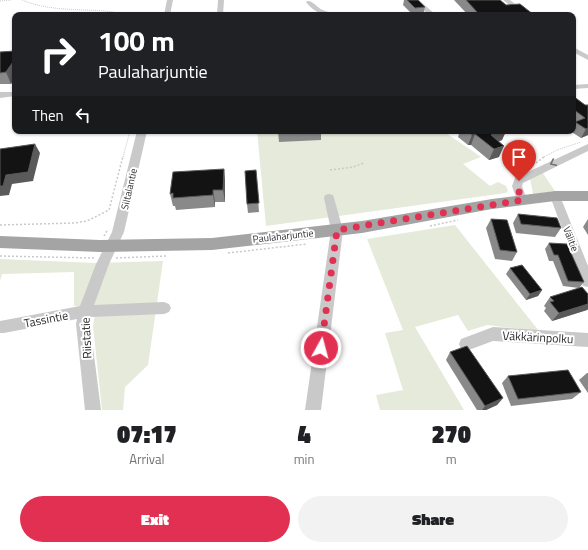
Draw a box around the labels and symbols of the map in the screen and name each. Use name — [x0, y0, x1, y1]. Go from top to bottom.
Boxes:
pin — [502, 140, 536, 181]
one-way arrow — [549, 159, 556, 167]
street label: Siltalantie — [117, 167, 141, 211]
street label: Välitie — [559, 224, 583, 254]
street label: Paulaharjuntie — [252, 225, 314, 247]
street label: Tassintie — [22, 305, 70, 333]
street label: Riistatie — [75, 317, 97, 359]
street label: Väkkärinpolku — [502, 326, 574, 348]
position arrow — [300, 327, 342, 369]

